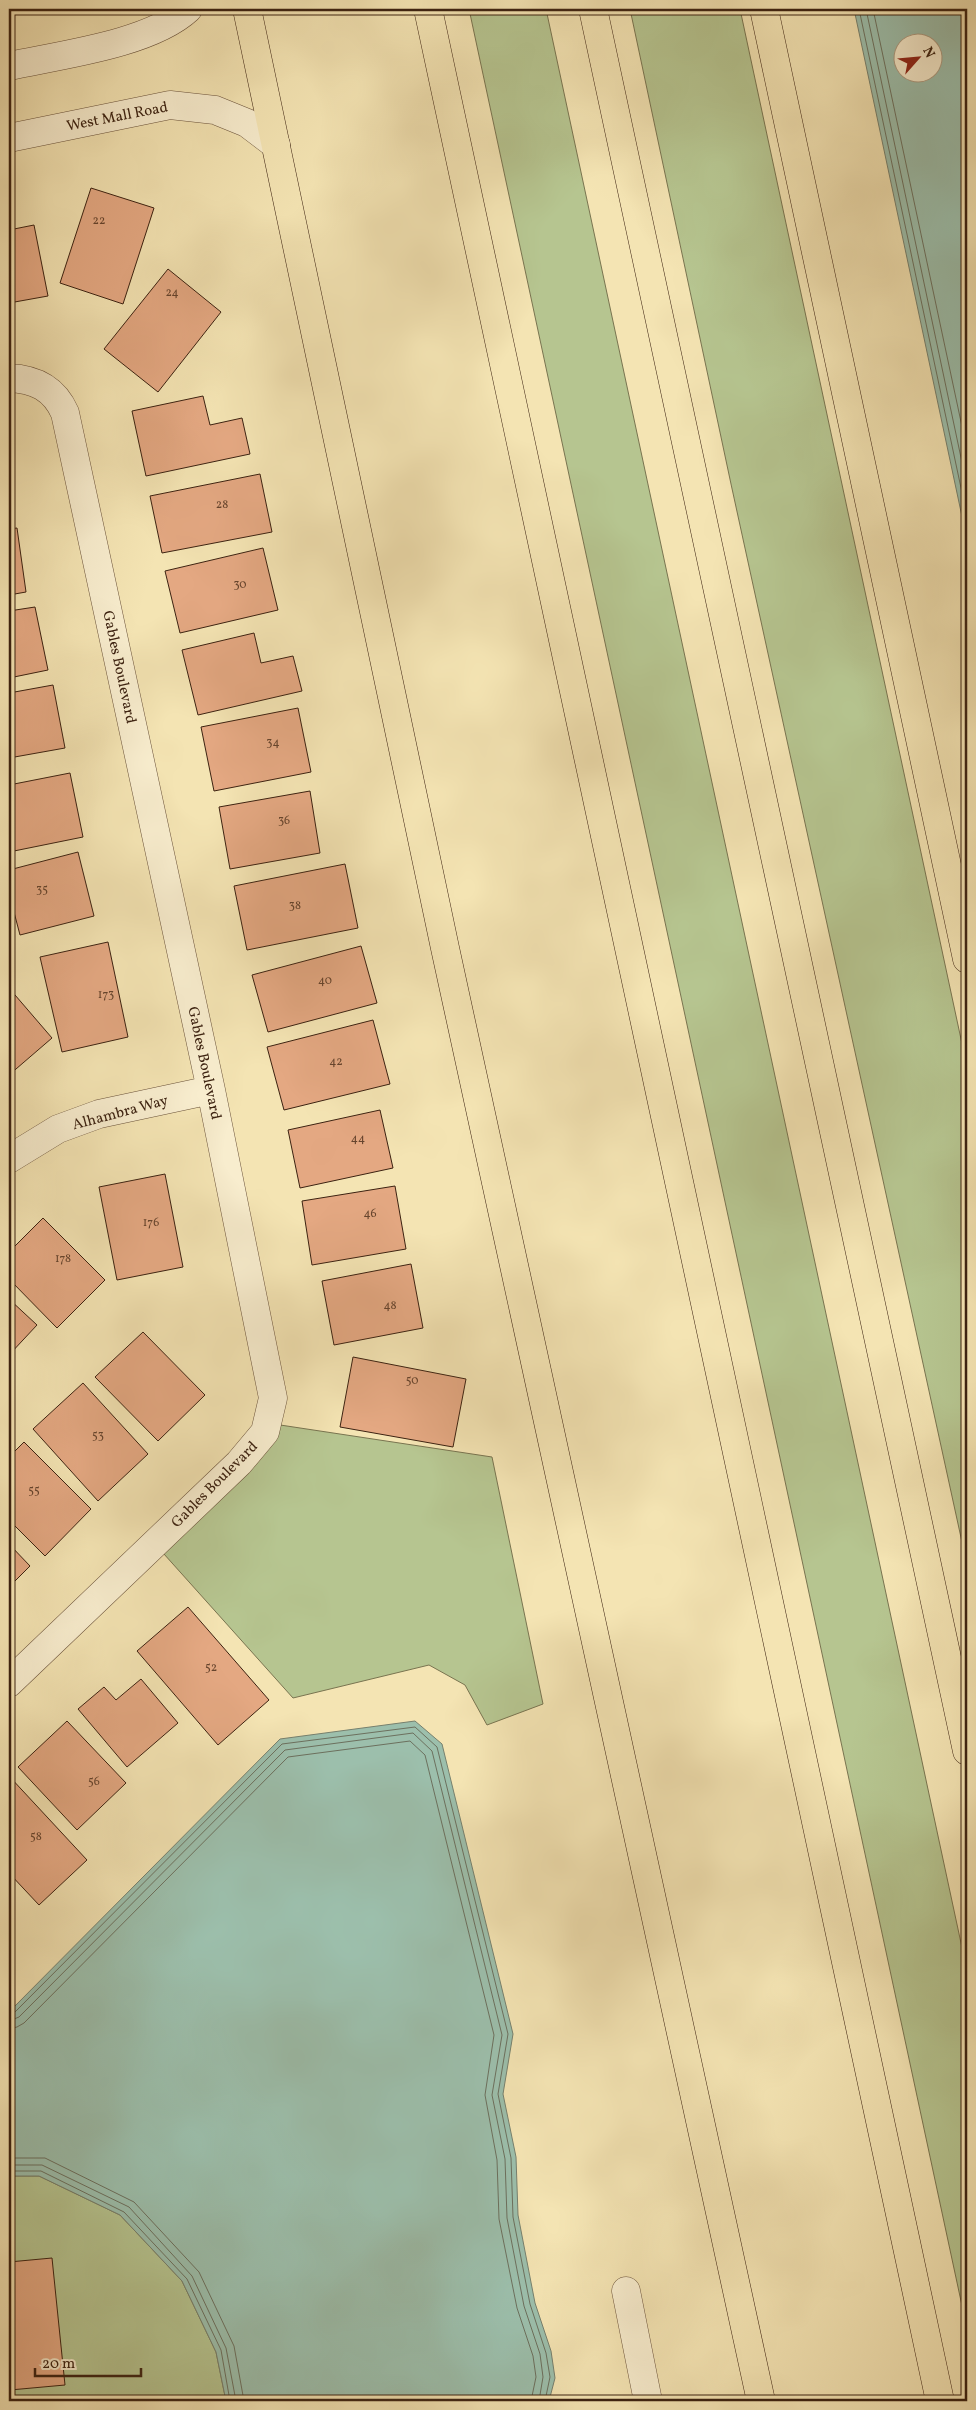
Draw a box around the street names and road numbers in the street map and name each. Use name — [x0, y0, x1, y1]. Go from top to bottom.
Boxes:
street label: West Mall Road — [65, 97, 170, 138]
street label: Gables Boulevard — [96, 609, 141, 726]
street label: Gables Boulevard — [181, 1005, 226, 1122]
street label: Alhambra Way — [70, 1091, 171, 1136]
street label: Gables Boulevard — [167, 1437, 263, 1533]

